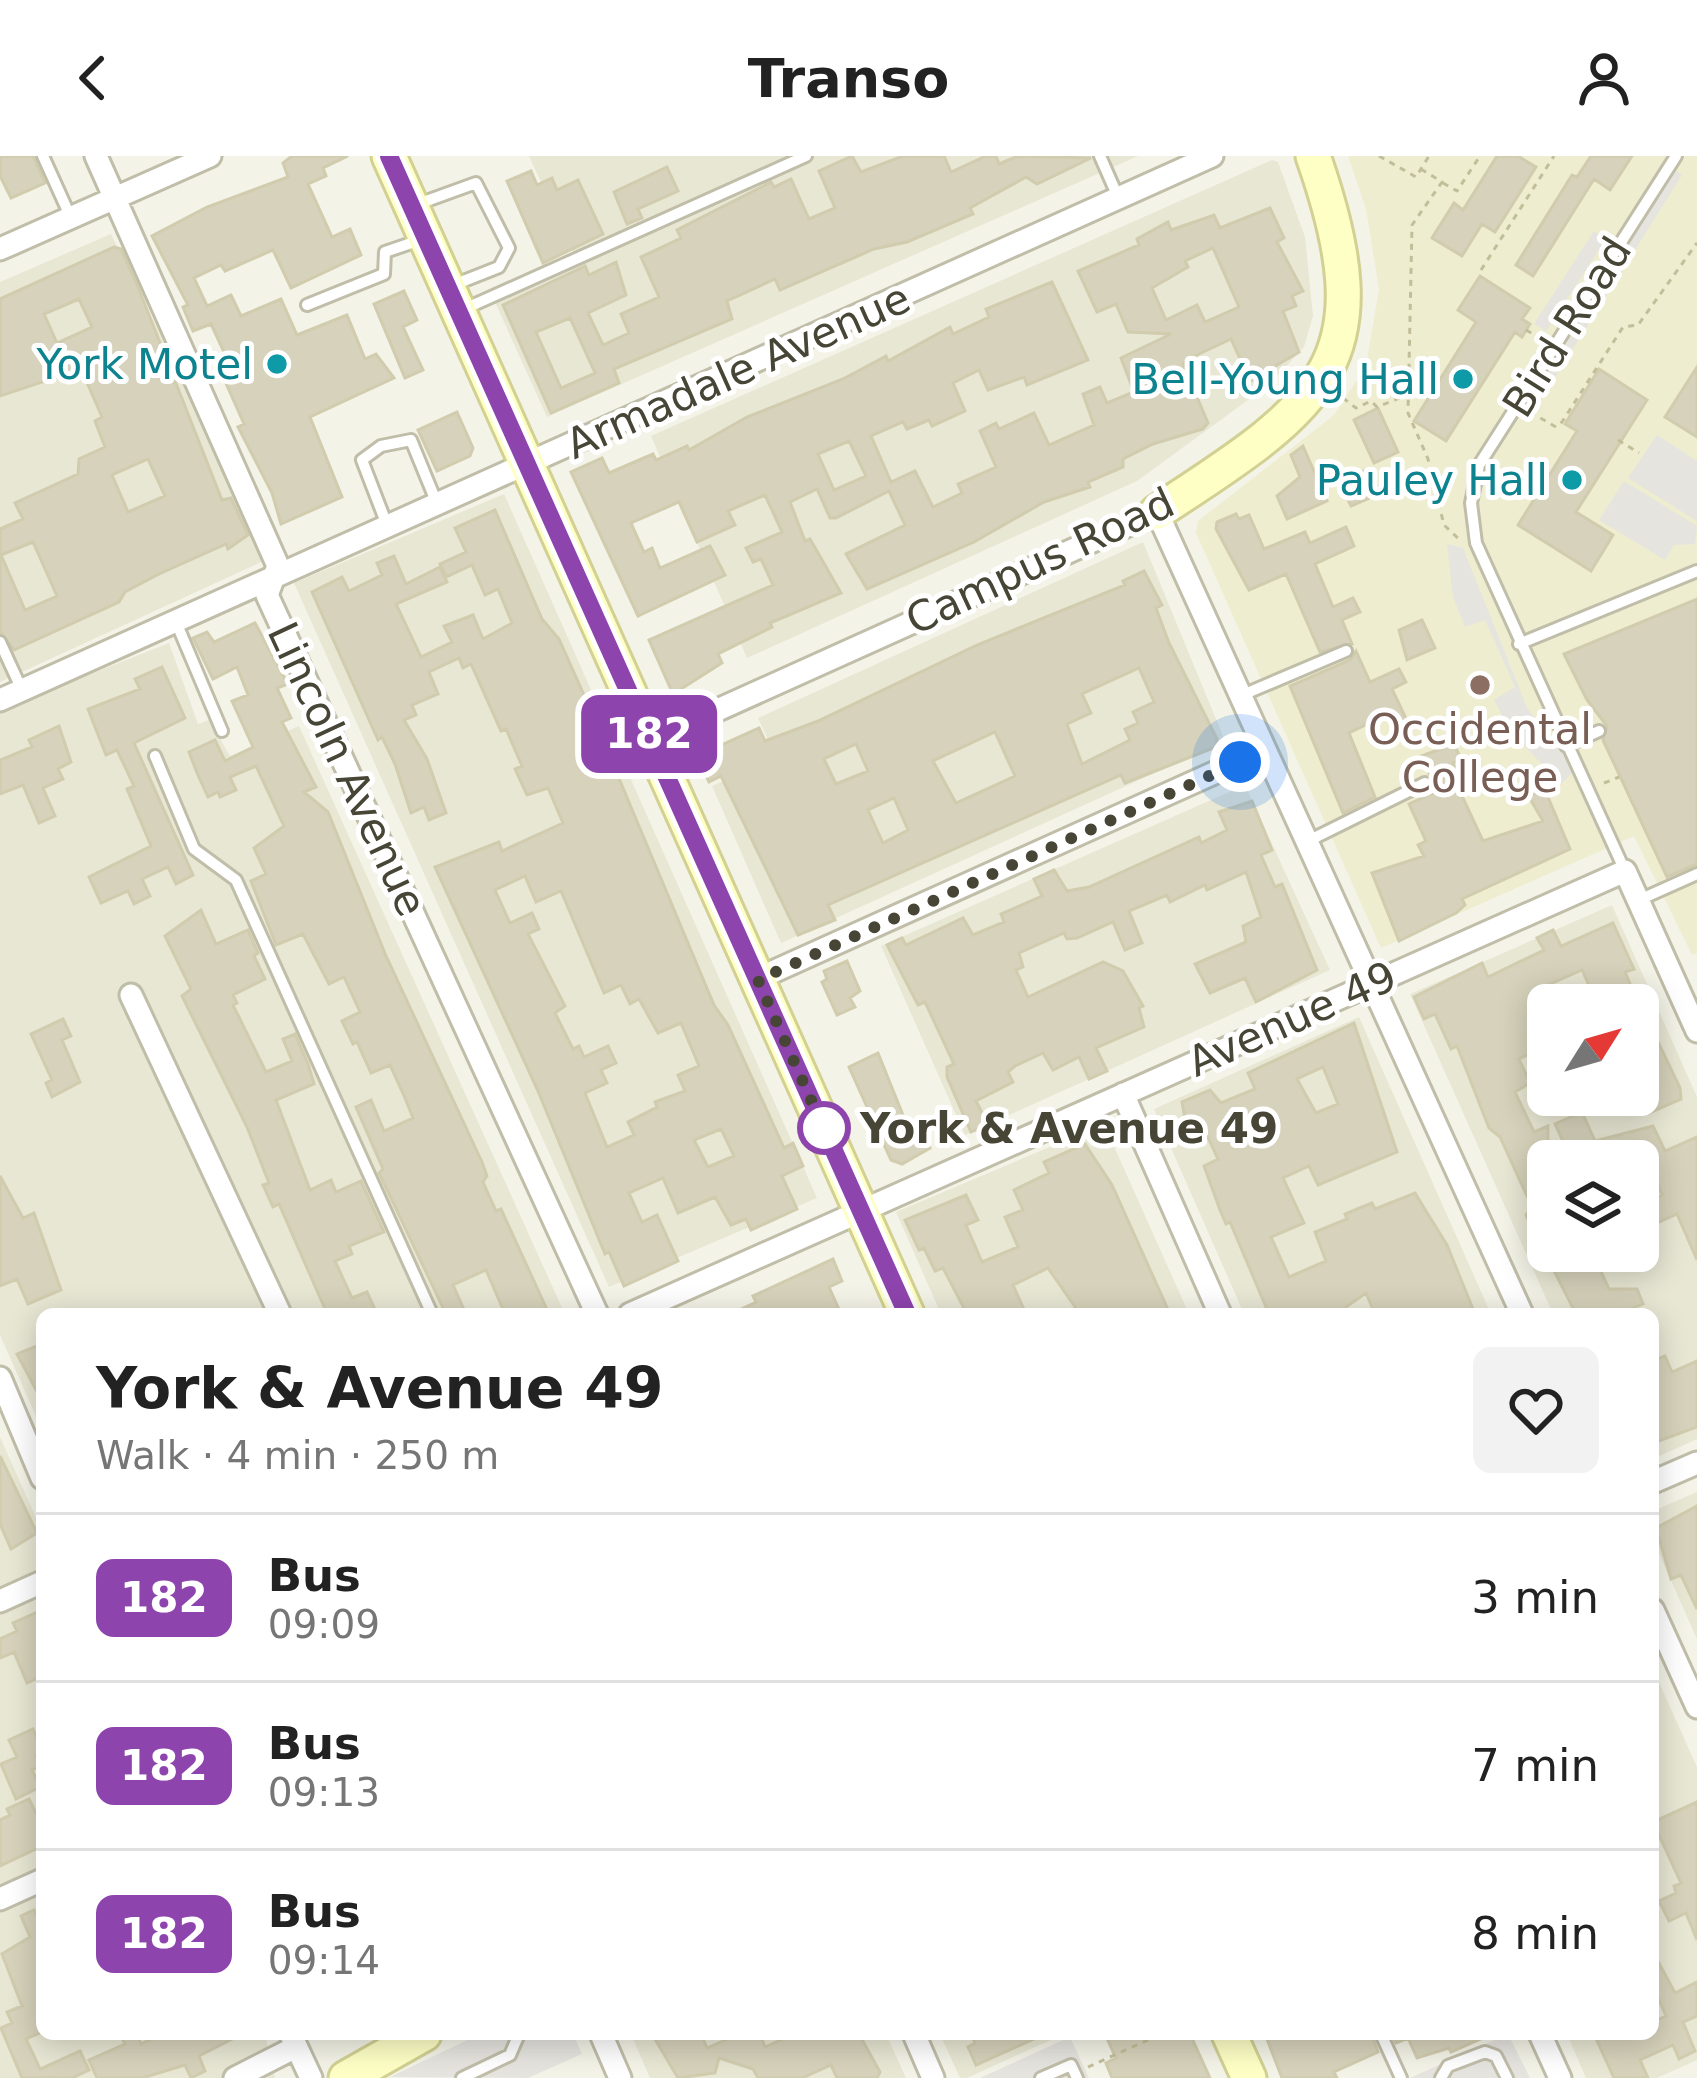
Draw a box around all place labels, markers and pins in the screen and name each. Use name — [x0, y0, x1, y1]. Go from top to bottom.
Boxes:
place label: York Motel — [35, 340, 253, 389]
marker: York Motel — [264, 351, 290, 377]
place label: Bell-Young Hall — [1131, 355, 1439, 404]
marker: Bell-Young Hall — [1450, 366, 1476, 392]
place label: Pauley Hall — [1316, 456, 1548, 505]
marker: Pauley Hall — [1559, 467, 1585, 493]
marker: Occidental College — [1467, 672, 1493, 698]
place label: Occidental College — [1368, 705, 1592, 802]
marker: York & Avenue 49 — [799, 1103, 849, 1153]
place label: York & Avenue 49 — [859, 1104, 1278, 1153]

